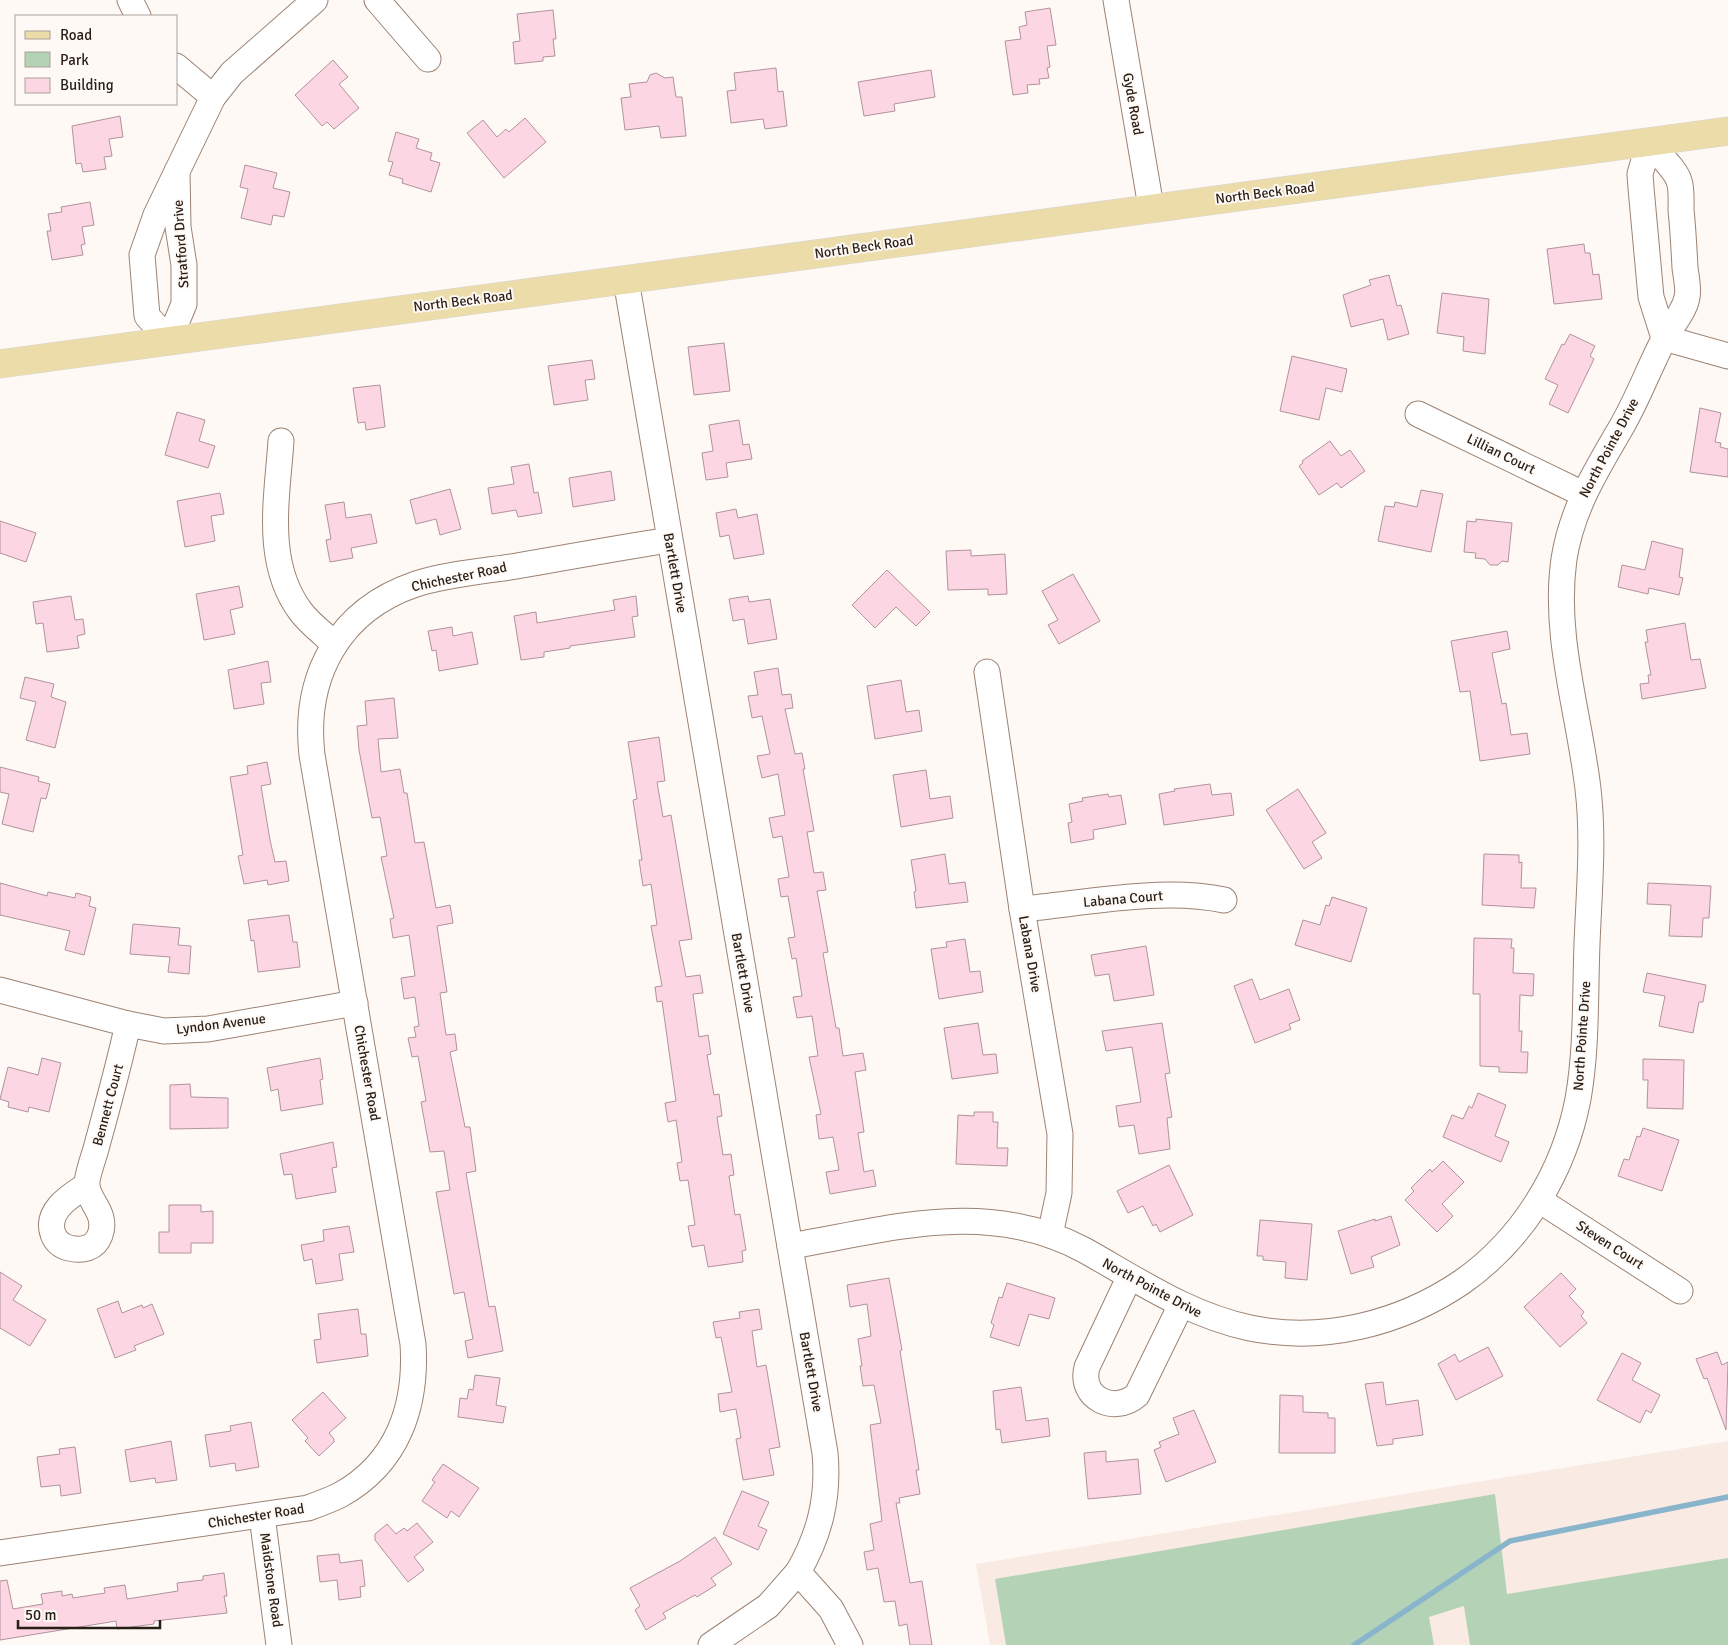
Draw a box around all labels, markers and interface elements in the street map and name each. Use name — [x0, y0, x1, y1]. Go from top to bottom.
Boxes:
legend — [15, 15, 178, 105]
text: Road — [60, 26, 92, 44]
text: Park — [60, 51, 89, 69]
street label: Gyde Road — [1119, 72, 1147, 136]
text: Building — [60, 76, 114, 94]
street label: North Beck Road — [1214, 178, 1316, 208]
street label: Stratford Drive — [169, 199, 193, 289]
street label: North Beck Road — [813, 232, 915, 262]
street label: North Beck Road — [412, 286, 514, 316]
street label: North Pointe Drive — [1576, 395, 1642, 501]
street label: Lillian Court — [1464, 430, 1538, 478]
street label: Bartlett Drive — [660, 532, 690, 614]
street label: Chichester Road — [410, 559, 508, 595]
street label: Labana Court — [1082, 887, 1164, 911]
street label: Labana Drive — [1015, 914, 1045, 994]
street label: Bartlett Drive — [728, 932, 758, 1014]
street label: North Pointe Drive — [1570, 980, 1594, 1092]
street label: Lyndon Avenue — [175, 1010, 267, 1038]
street label: Chichester Road — [350, 1024, 384, 1122]
street label: Bennett Court — [89, 1062, 127, 1148]
street label: Steven Court — [1573, 1217, 1647, 1273]
street label: North Pointe Drive — [1099, 1255, 1205, 1321]
street label: Bartlett Drive — [796, 1331, 826, 1413]
street label: Chichester Road — [207, 1500, 305, 1532]
street label: Maidstone Road — [256, 1532, 286, 1628]
scale bar — [18, 1598, 160, 1630]
text: 50 m — [25, 1606, 56, 1624]

